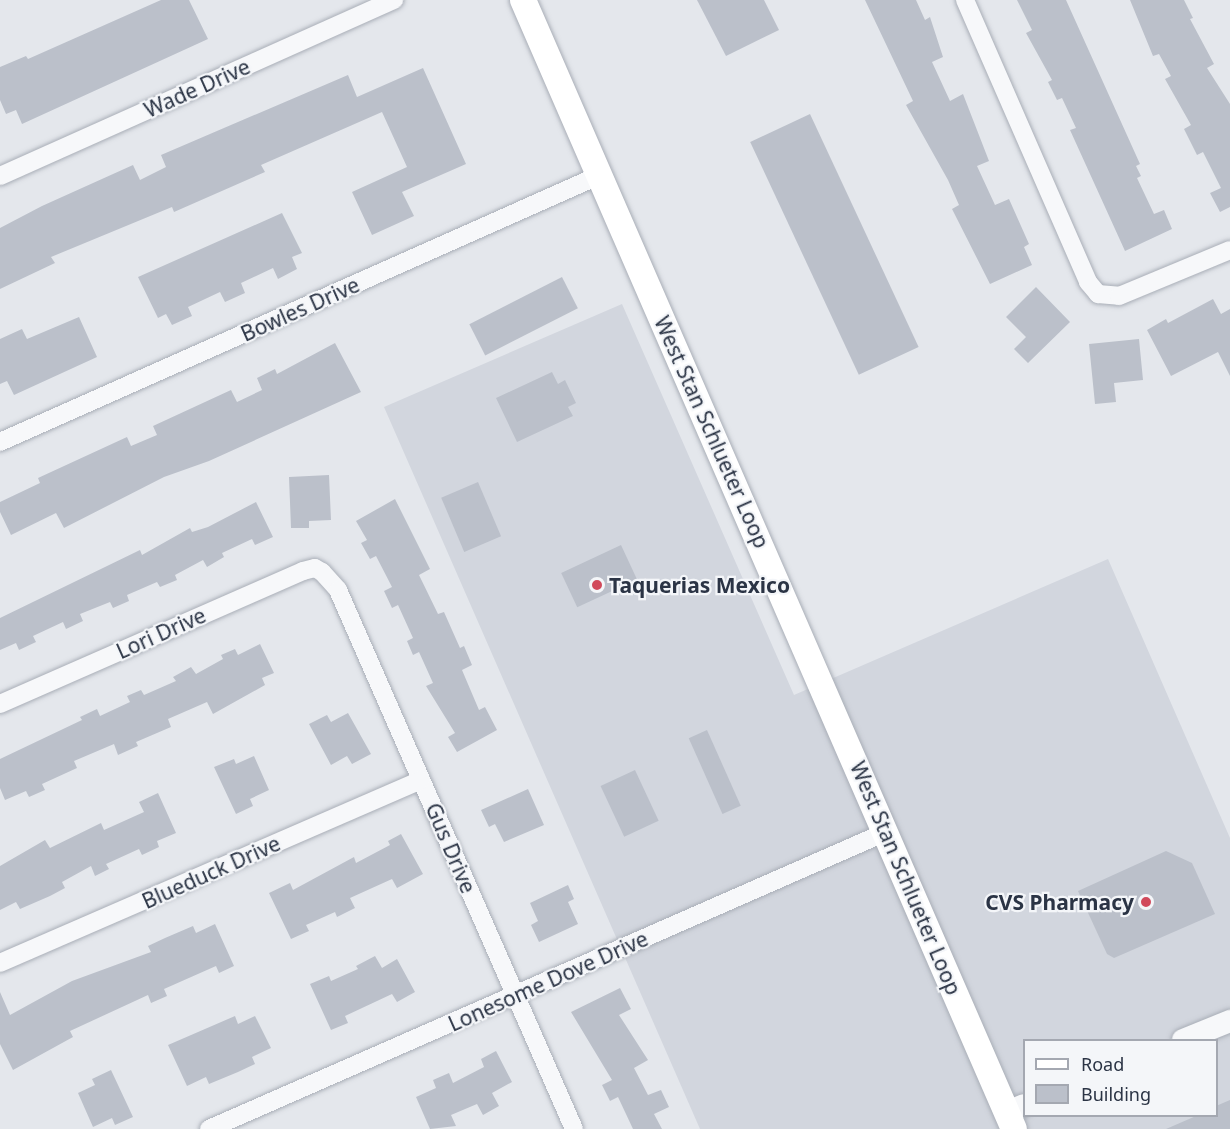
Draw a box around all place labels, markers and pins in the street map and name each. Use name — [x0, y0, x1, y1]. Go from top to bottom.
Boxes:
place label: Taquerias Mexico — [609, 572, 790, 598]
marker: Taquerias Mexico — [590, 578, 604, 592]
place label: CVS Pharmacy — [985, 889, 1134, 915]
marker: CVS Pharmacy — [1139, 895, 1153, 909]

